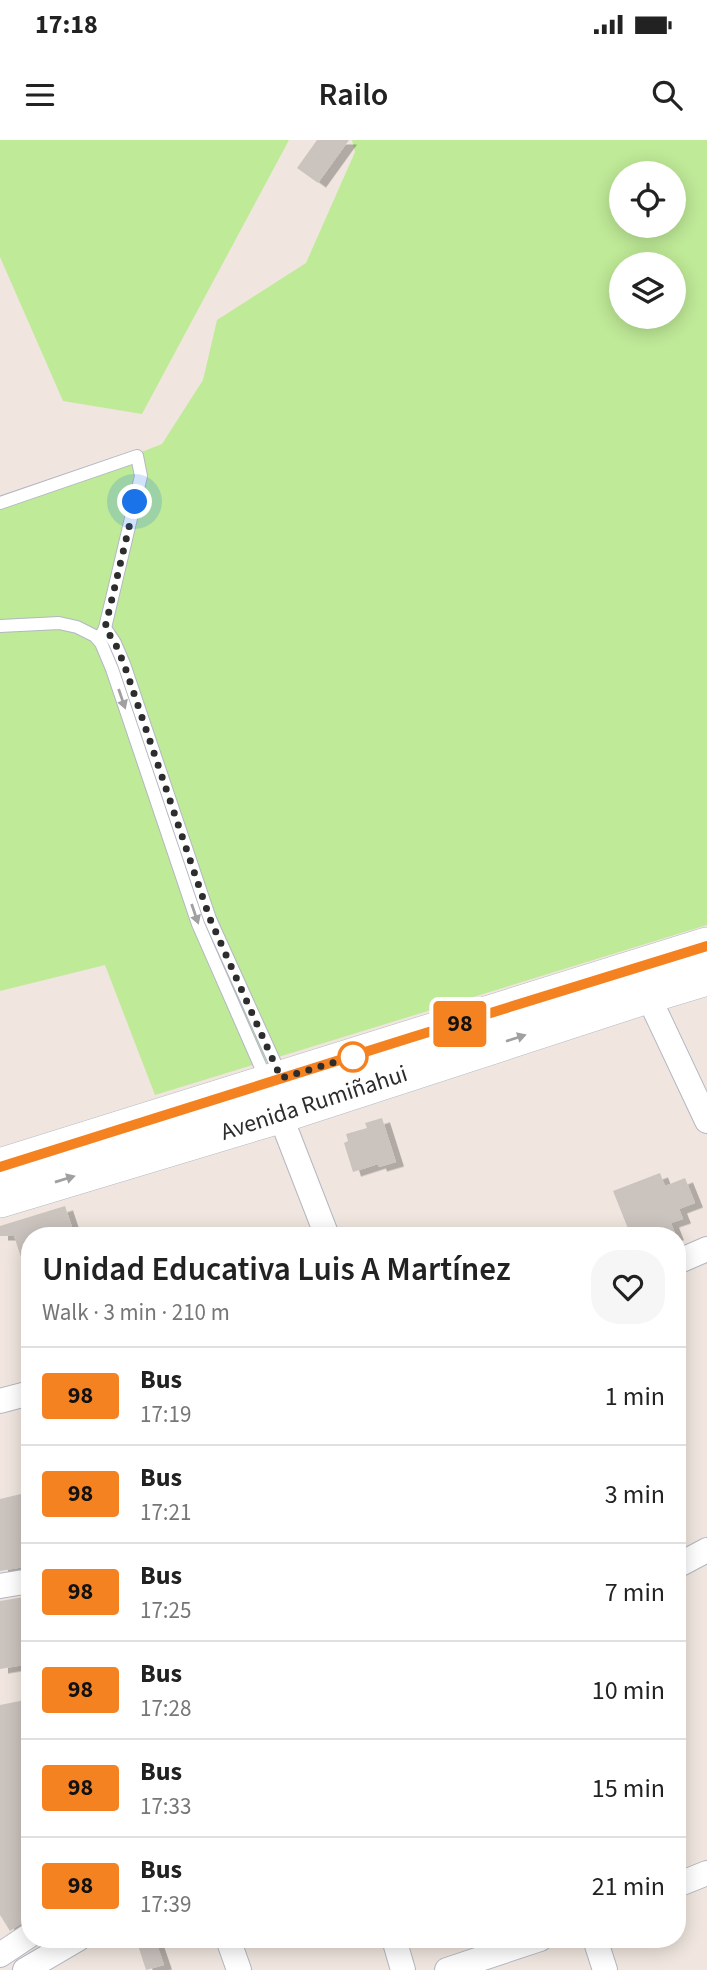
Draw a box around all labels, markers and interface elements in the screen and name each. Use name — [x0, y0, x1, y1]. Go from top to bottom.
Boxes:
text: 17:18 — [35, 6, 98, 43]
text: Railo — [319, 72, 388, 118]
icon: menu — [21, 76, 59, 114]
icon: search — [648, 76, 686, 114]
map controls — [609, 161, 686, 329]
button: locate — [609, 161, 686, 238]
button: layers — [609, 252, 686, 329]
your location — [117, 484, 152, 519]
one-way arrow — [117, 688, 128, 709]
one-way arrow — [190, 904, 201, 925]
line badge: 98 — [428, 1001, 491, 1047]
text: 98 — [447, 1006, 473, 1041]
one-way arrow — [506, 1032, 527, 1042]
unlabelled marker — [338, 1042, 368, 1072]
street label: Avenida Rumiñahui — [216, 1056, 412, 1150]
one-way arrow — [55, 1174, 76, 1184]
text: Unidad Educativa Luis A Martínez — [42, 1246, 511, 1293]
button: heart — [591, 1250, 665, 1324]
text: Walk · 3 min · 210 m — [42, 1296, 230, 1329]
text: Bus — [140, 1361, 182, 1398]
text: 98 — [68, 1378, 93, 1413]
text: 1 min — [605, 1378, 665, 1415]
text: 17:19 — [140, 1398, 191, 1431]
text: Bus — [140, 1459, 182, 1496]
text: 98 — [68, 1476, 93, 1511]
text: 3 min — [605, 1476, 665, 1513]
text: 17:21 — [140, 1496, 191, 1529]
text: Bus — [140, 1557, 182, 1594]
text: 98 — [68, 1574, 93, 1609]
text: 7 min — [605, 1574, 665, 1611]
text: 17:25 — [140, 1594, 191, 1627]
text: Bus — [140, 1655, 182, 1692]
text: 98 — [68, 1672, 93, 1707]
text: 10 min — [592, 1672, 665, 1709]
text: 17:28 — [140, 1692, 191, 1725]
text: Bus — [140, 1753, 182, 1790]
text: 98 — [68, 1770, 93, 1805]
text: 15 min — [592, 1770, 665, 1807]
text: 17:33 — [140, 1790, 191, 1823]
text: Bus — [140, 1851, 182, 1888]
text: 98 — [68, 1868, 93, 1903]
text: 21 min — [592, 1868, 665, 1905]
text: 17:39 — [140, 1888, 191, 1921]

